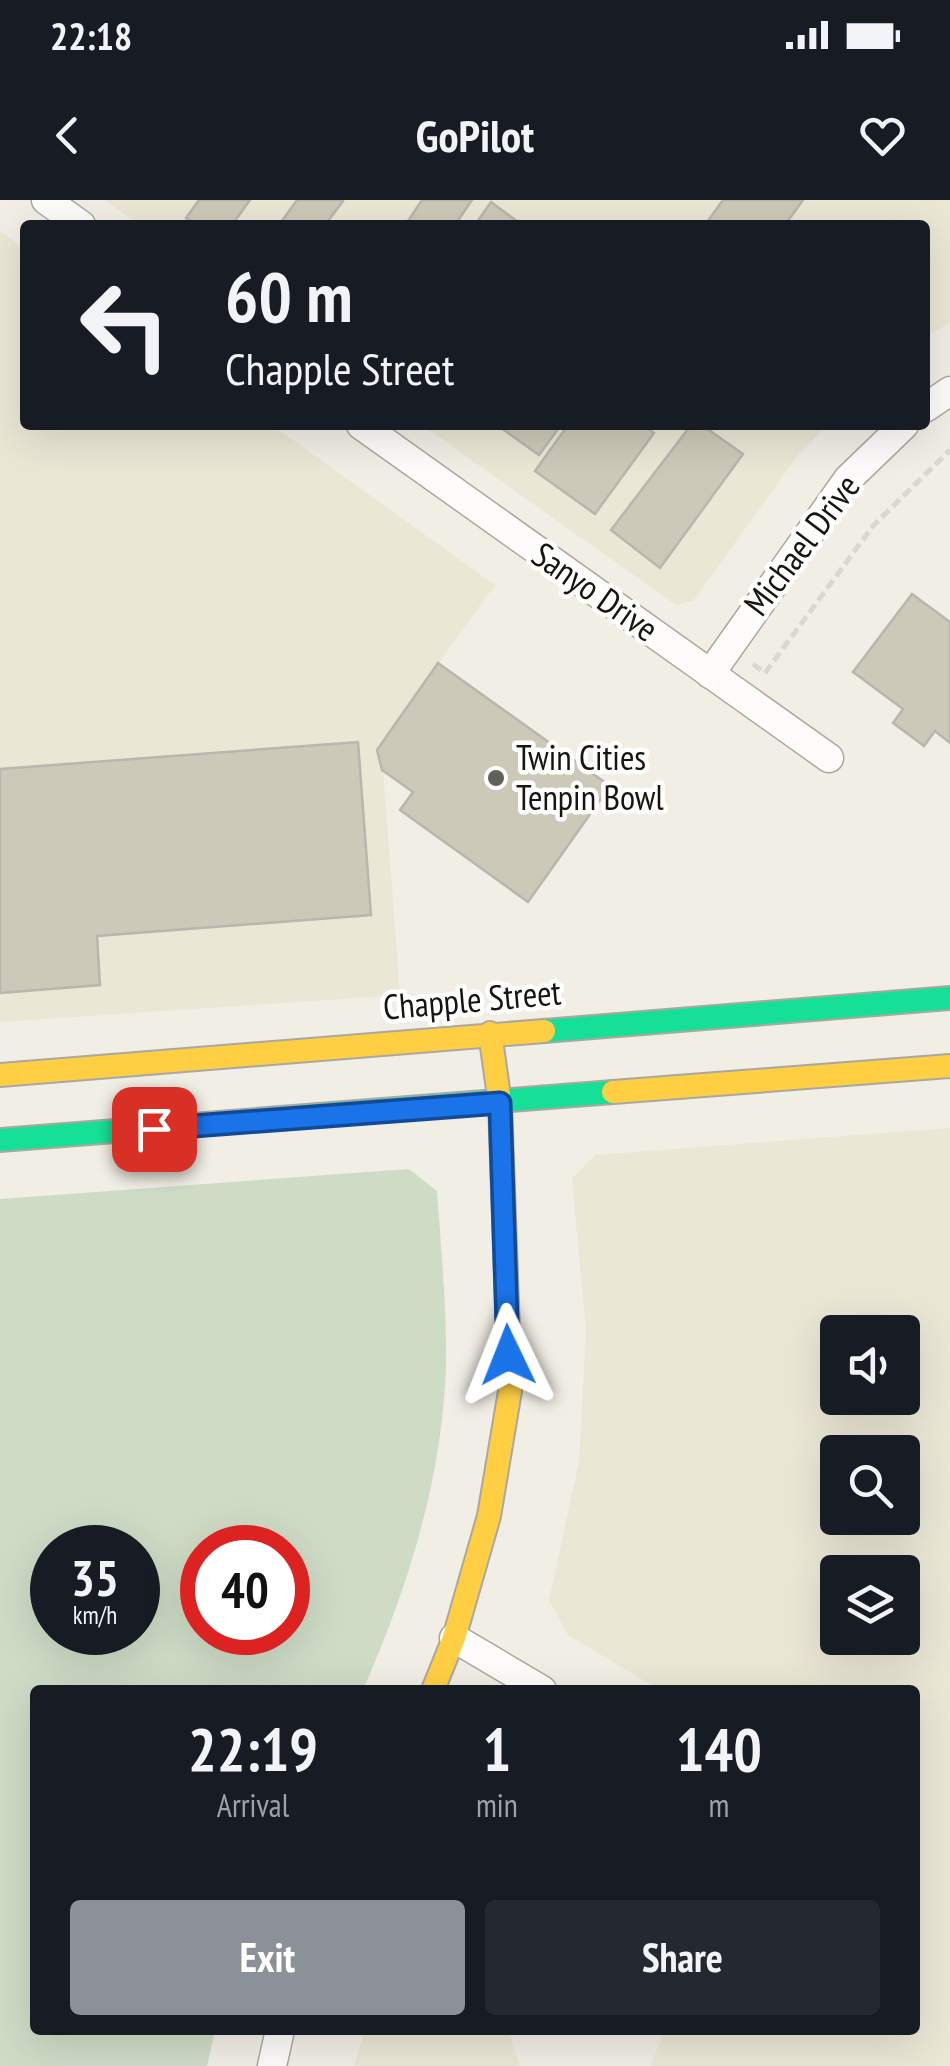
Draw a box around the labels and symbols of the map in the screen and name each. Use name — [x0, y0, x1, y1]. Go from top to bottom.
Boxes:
street label: Michael Drive — [733, 465, 869, 624]
street label: Sanyo Drive — [524, 531, 668, 651]
place label: Twin Cities Tenpin Bowl — [516, 734, 664, 820]
marker: Twin Cities Tenpin Bowl — [485, 767, 507, 789]
street label: Chapple Street — [381, 968, 563, 1030]
pin — [112, 1087, 197, 1172]
position arrow — [456, 1303, 560, 1407]
speed limit sign: 40 — [180, 1525, 310, 1655]

